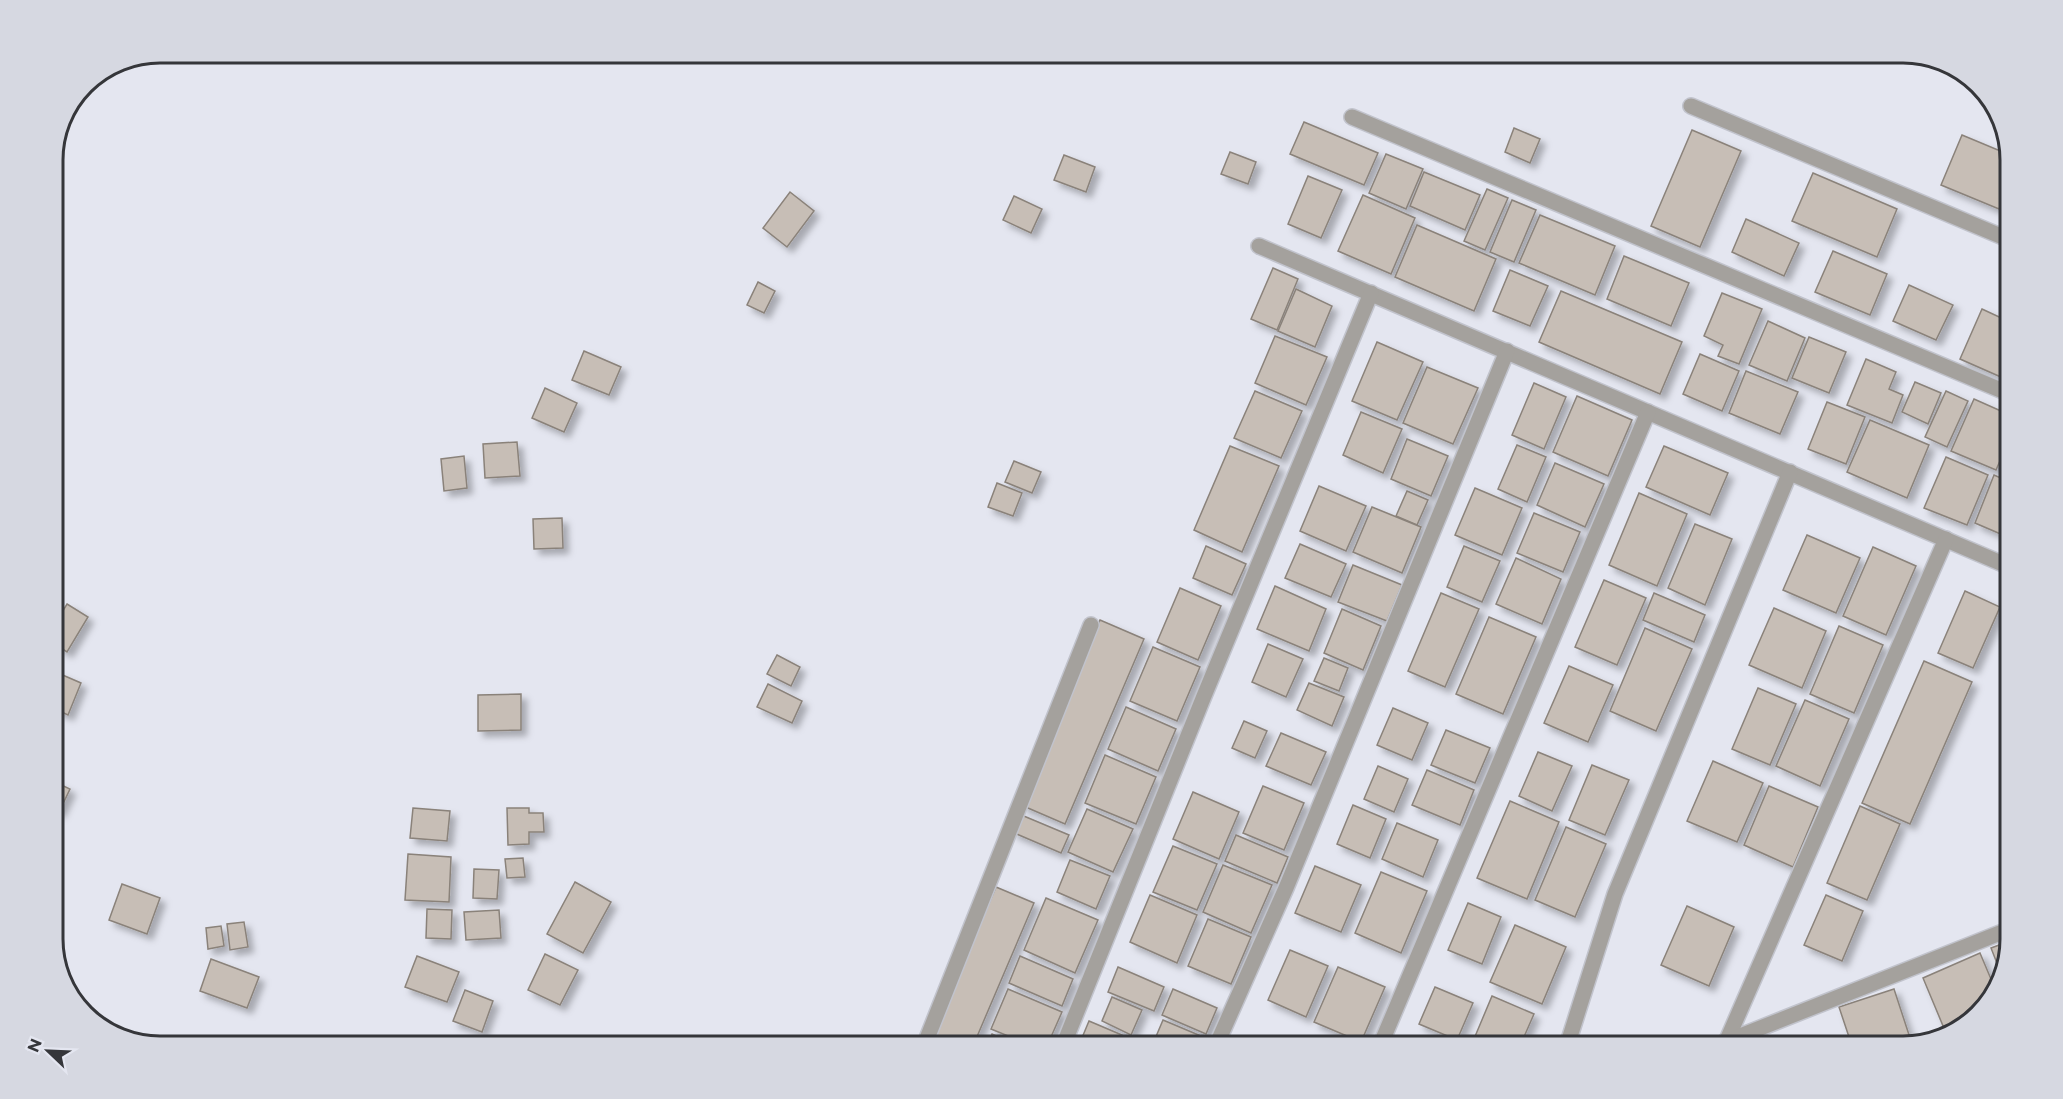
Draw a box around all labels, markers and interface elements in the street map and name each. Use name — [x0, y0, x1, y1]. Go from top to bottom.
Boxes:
north arrow — [18, 1021, 78, 1081]
text: N — [23, 1036, 46, 1055]

